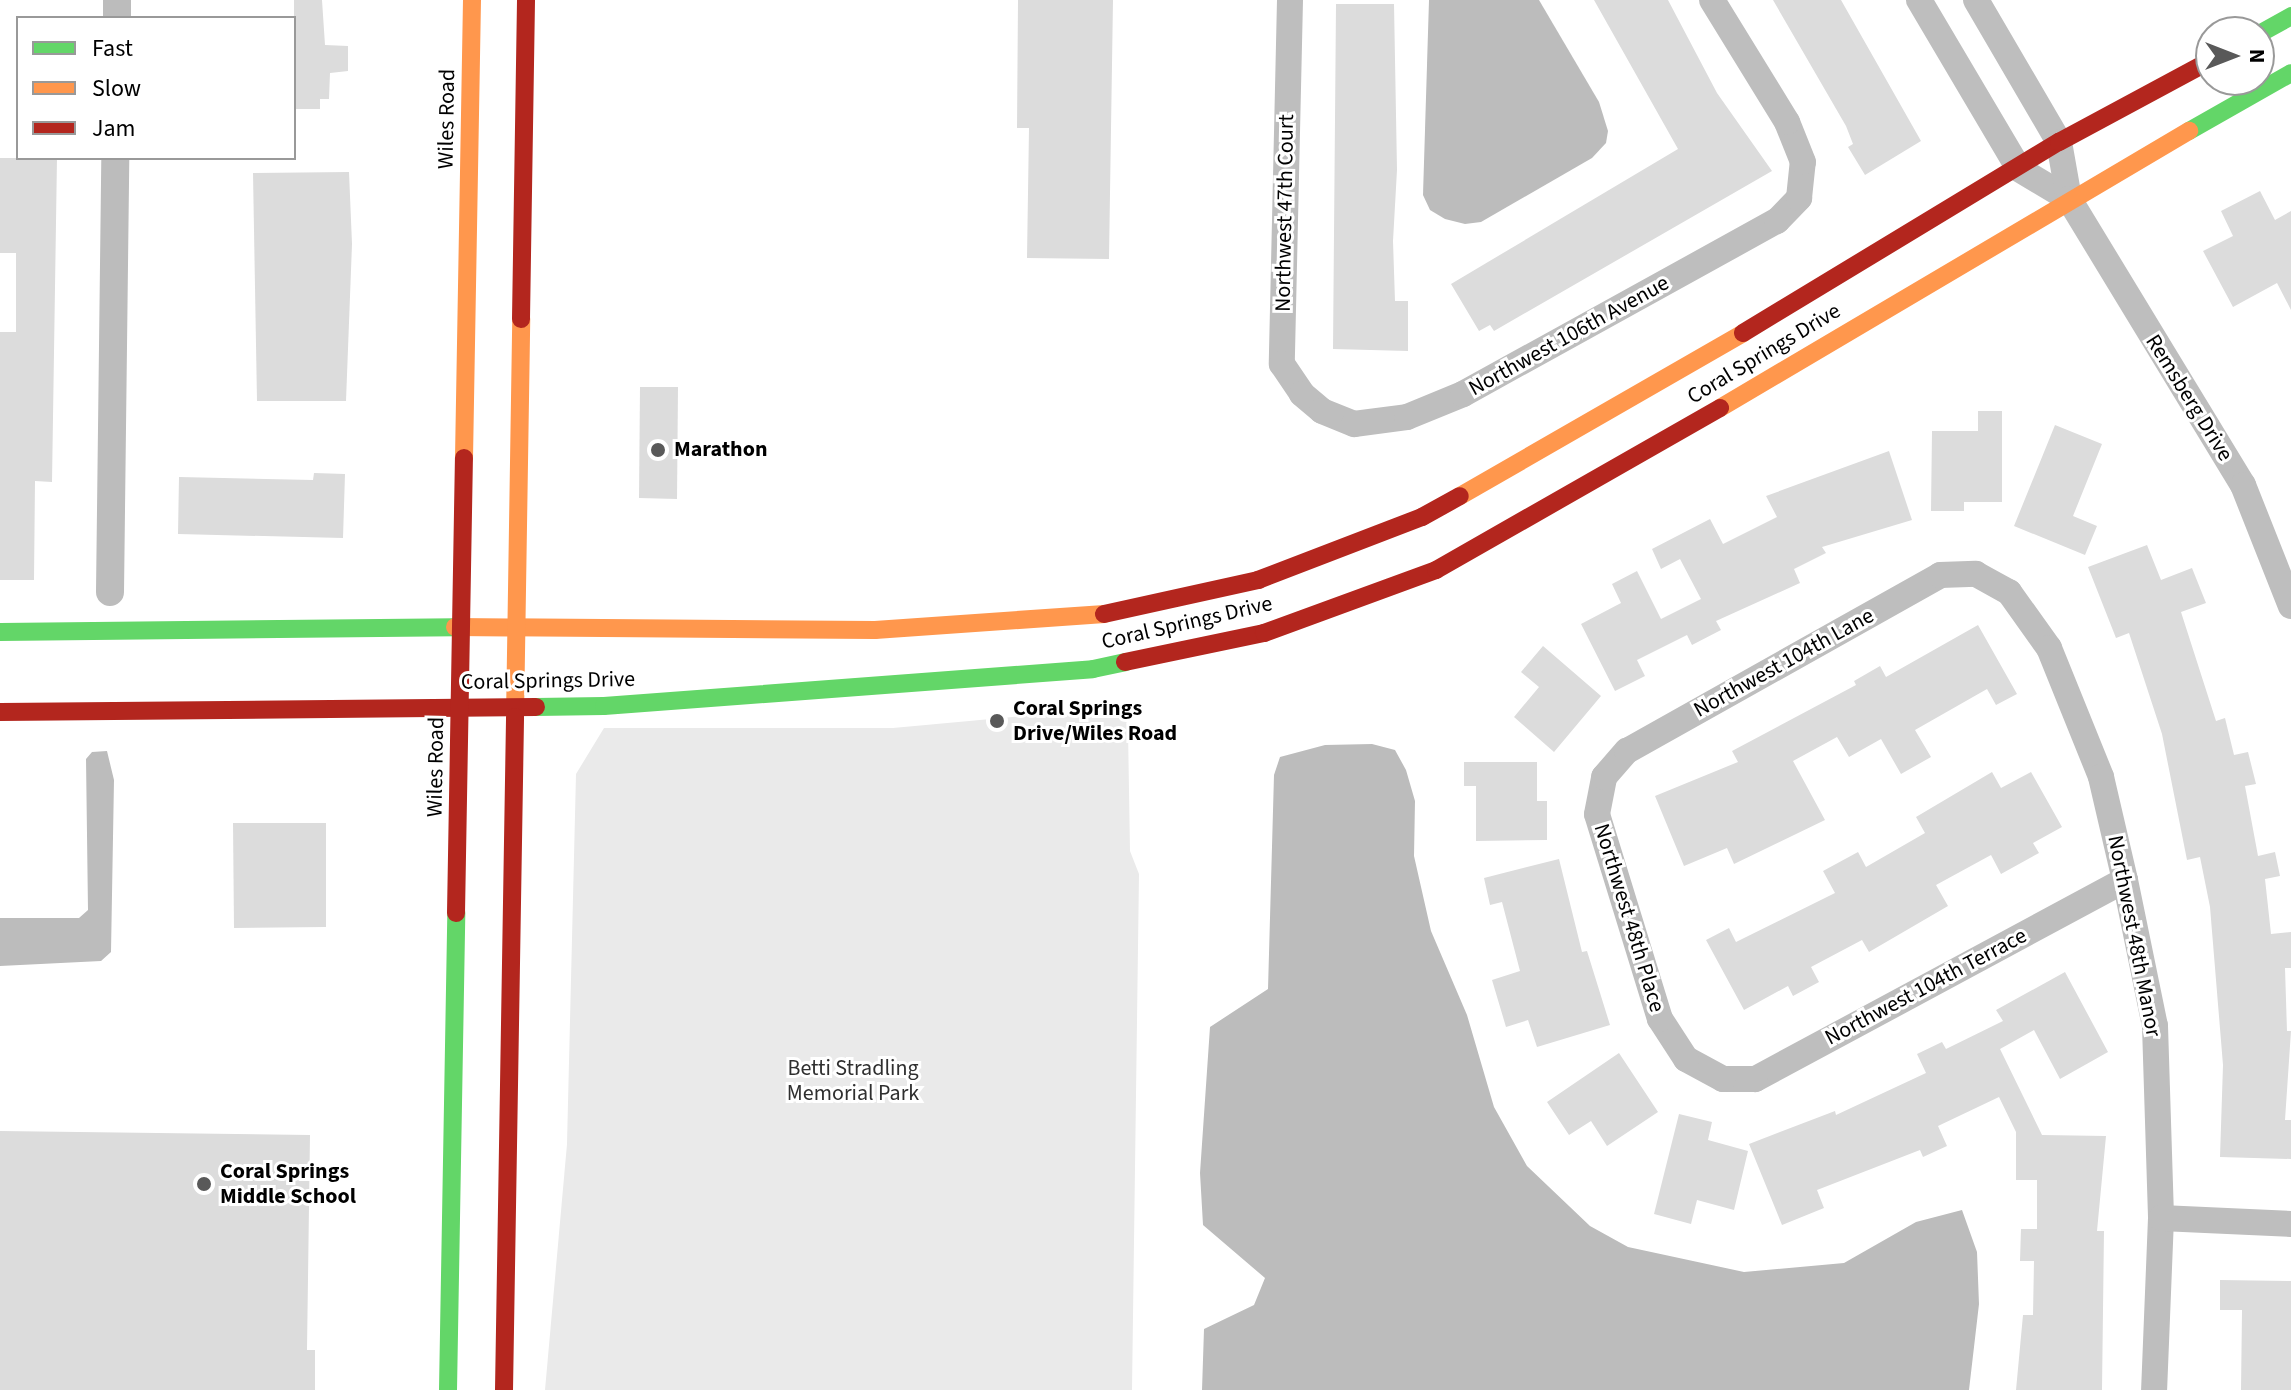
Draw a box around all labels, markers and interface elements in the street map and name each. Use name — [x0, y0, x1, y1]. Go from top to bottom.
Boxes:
legend — [16, 16, 296, 160]
north arrow — [2195, 16, 2275, 96]
text: Fast — [92, 31, 133, 66]
text: N — [2241, 49, 2273, 63]
street label: Wiles Road — [433, 69, 461, 169]
text: Slow — [92, 71, 141, 106]
text: Jam — [92, 111, 136, 146]
street label: Northwest 47th Court — [1270, 114, 1300, 312]
street label: Northwest 106th Avenue — [1464, 270, 1674, 402]
street label: Coral Springs Drive — [1683, 298, 1845, 410]
street label: Remsberg Drive — [2140, 330, 2238, 466]
place label: Marathon — [674, 437, 767, 463]
marker: Marathon — [649, 441, 667, 459]
street label: Coral Springs Drive — [1099, 591, 1275, 655]
street label: Northwest 104th Lane — [1689, 603, 1879, 723]
street label: Coral Springs Drive — [461, 666, 635, 696]
place label: Coral Springs Drive/Wiles Road — [1013, 695, 1177, 746]
marker: Coral Springs Drive/Wiles Road — [988, 712, 1006, 730]
street label: Wiles Road — [422, 717, 450, 817]
street label: Northwest 48th Place — [1588, 821, 1670, 1015]
street label: Northwest 48th Manor — [2102, 833, 2166, 1039]
street label: Northwest 104th Terrace — [1821, 923, 2031, 1051]
park label: Betti Stradling Memorial Park — [787, 1055, 919, 1106]
place label: Coral Springs Middle School — [220, 1158, 356, 1210]
marker: Coral Springs Middle School — [195, 1175, 213, 1193]

